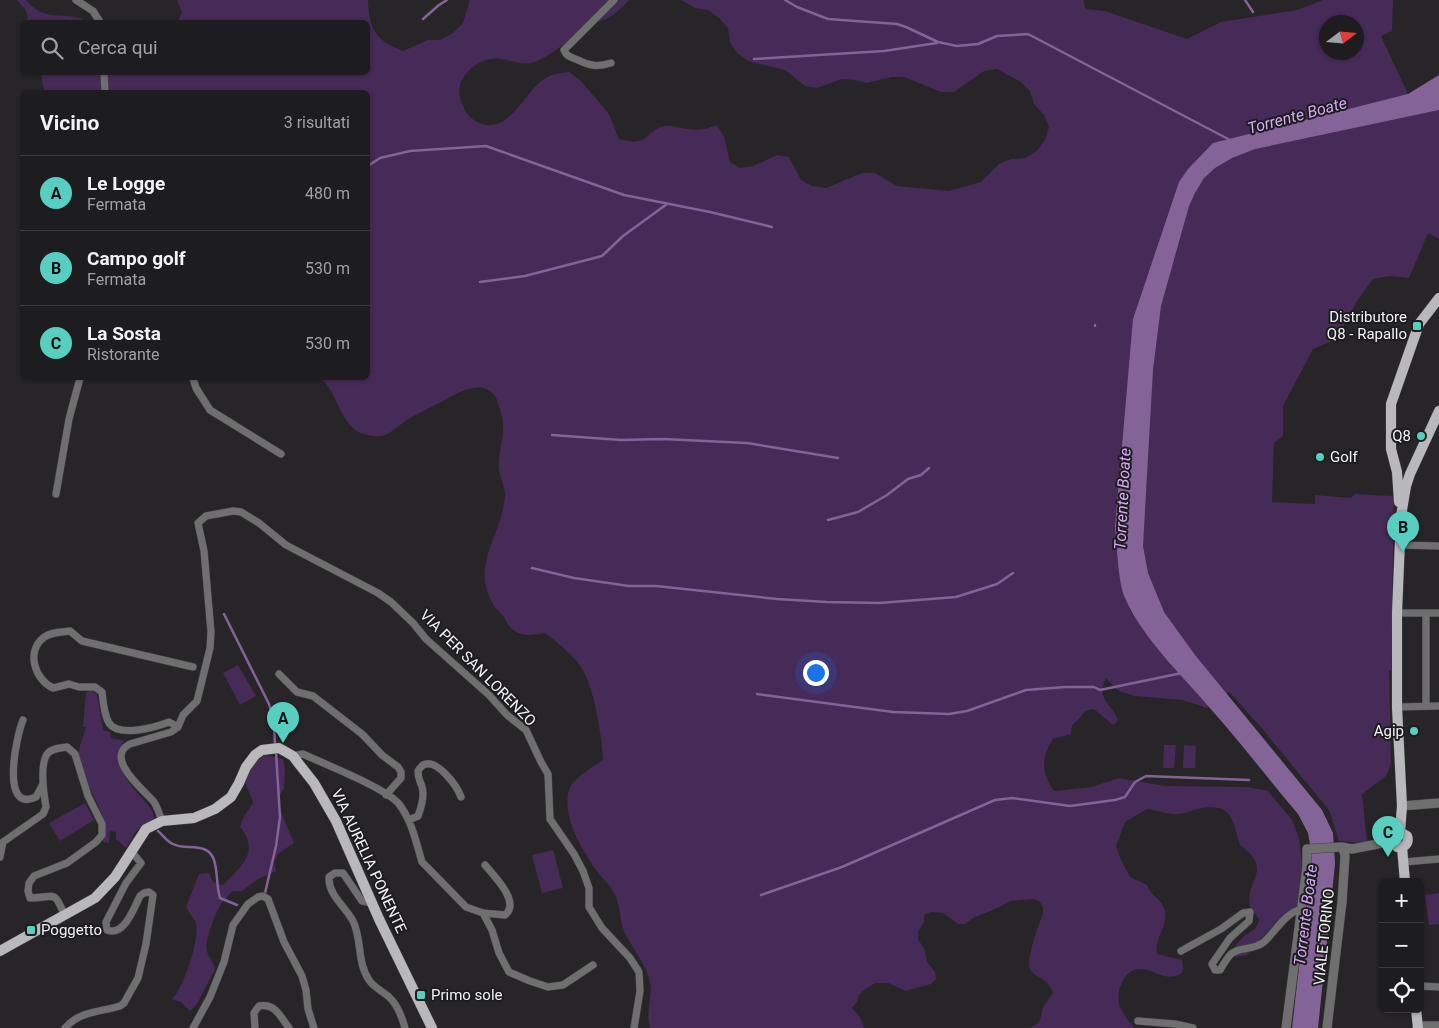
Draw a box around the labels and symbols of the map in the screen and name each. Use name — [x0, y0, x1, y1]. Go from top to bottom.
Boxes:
north arrow — [1319, 15, 1364, 60]
water label: Torrente Boate — [1245, 93, 1349, 138]
place label: Distributore Q8 - Rapallo — [1327, 308, 1407, 343]
marker: Distributore Q8 - Rapallo — [1411, 320, 1423, 332]
place label: Q8 — [1392, 427, 1411, 445]
marker: Q8 — [1415, 430, 1427, 442]
water label: Torrente Boate — [1110, 448, 1135, 550]
place label: Golf — [1330, 448, 1358, 466]
marker: Golf — [1314, 451, 1326, 463]
pin: B — [1387, 511, 1419, 552]
street label: VIA PER SAN LORENZO — [416, 606, 540, 730]
your location — [803, 660, 829, 686]
pin: A — [267, 702, 299, 743]
place label: Agip — [1374, 722, 1404, 740]
marker: Agip — [1408, 725, 1420, 737]
street label: VIA AURELIA PONENTE — [328, 786, 411, 936]
pin: C — [1372, 816, 1404, 857]
water label: Torrente Boate — [1290, 863, 1321, 967]
street label: VIALE TORINO — [1310, 888, 1338, 986]
place label: Poggetto — [41, 921, 102, 939]
marker: Poggetto — [25, 924, 37, 936]
place label: Primo sole — [431, 986, 503, 1004]
marker: Primo sole — [415, 989, 427, 1001]

